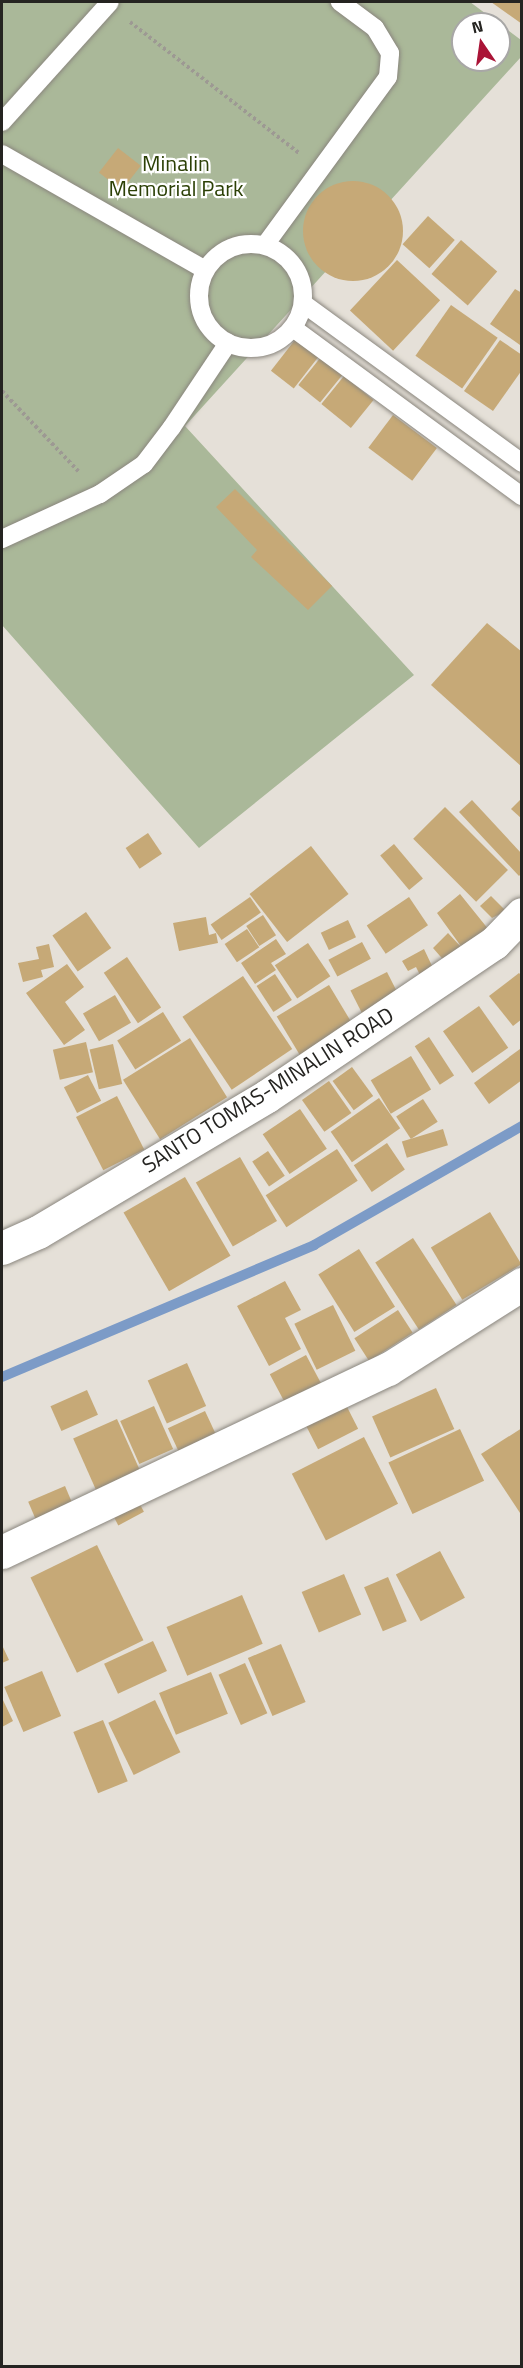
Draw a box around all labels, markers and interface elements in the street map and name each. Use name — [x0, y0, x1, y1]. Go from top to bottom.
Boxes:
north arrow — [451, 12, 511, 72]
text: N — [469, 13, 486, 39]
park label: Minalin Memorial Park — [109, 150, 243, 202]
street label: SANTO TOMAS-MINALIN ROAD — [137, 1002, 399, 1178]

